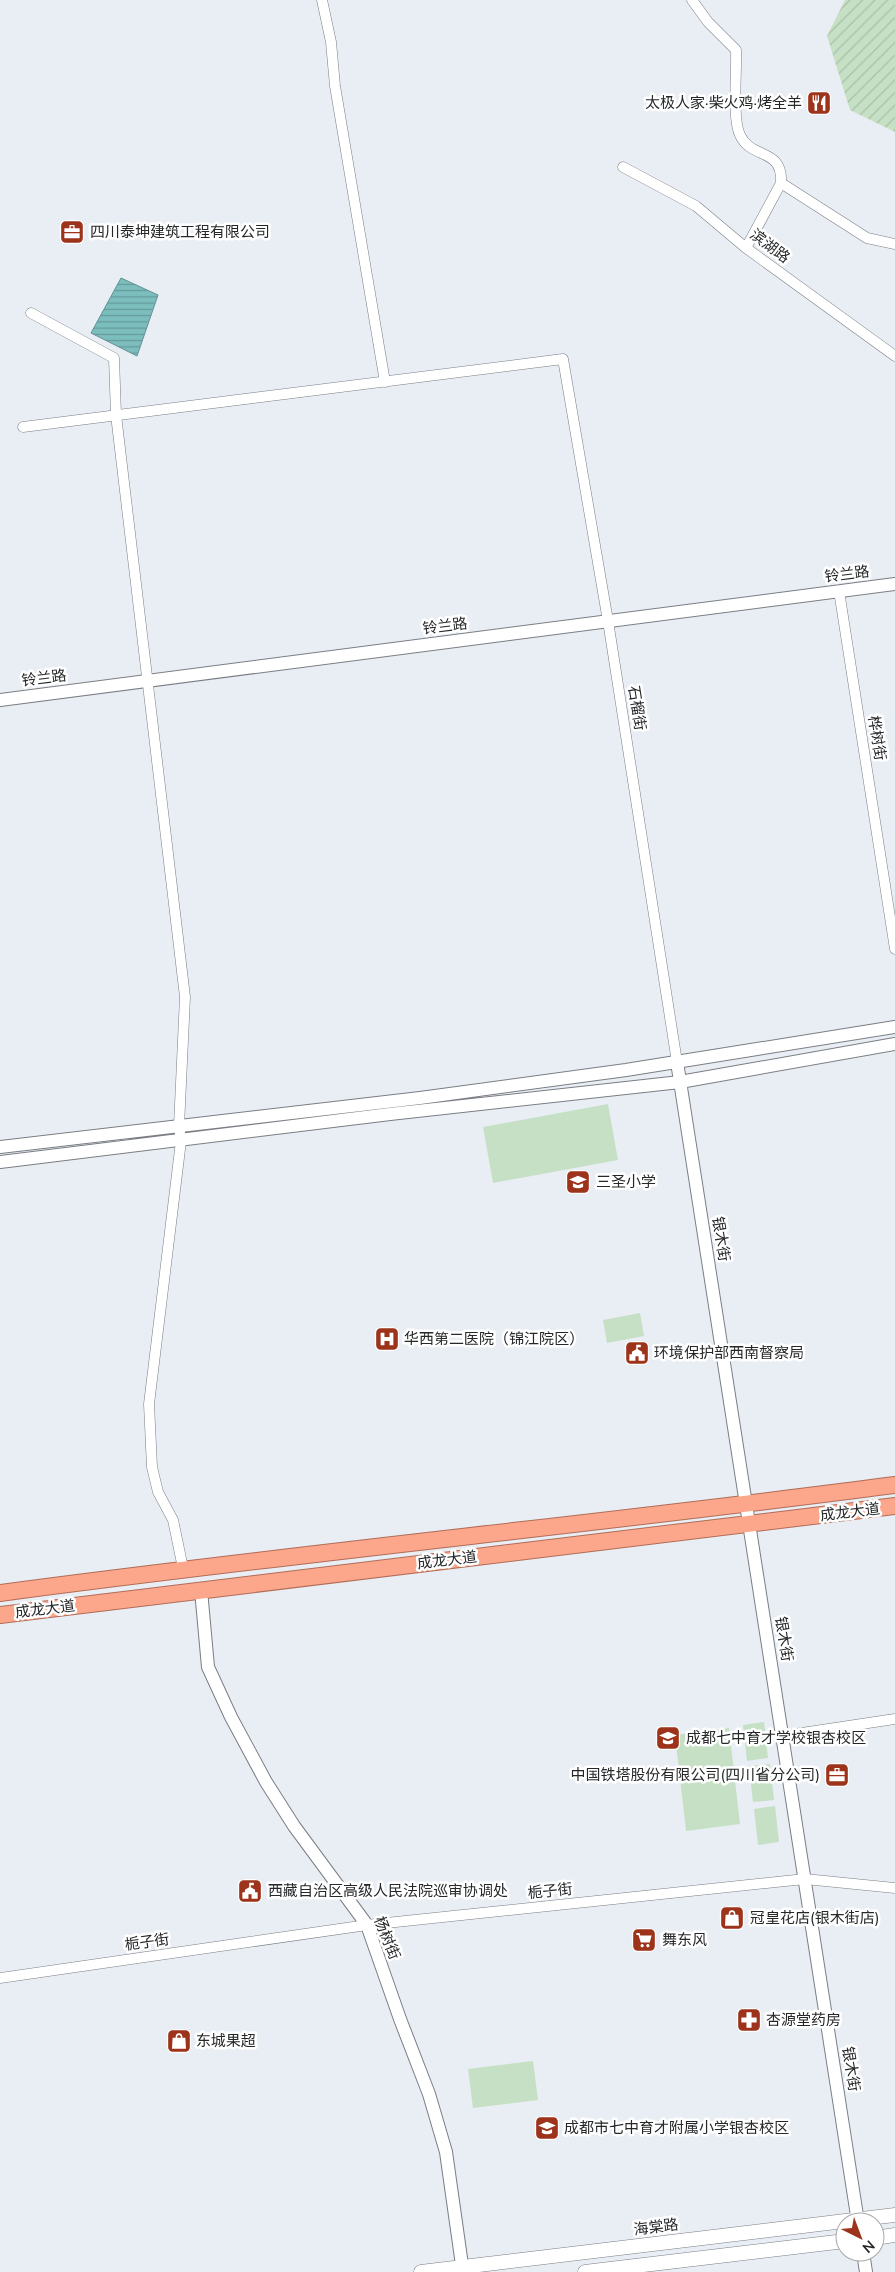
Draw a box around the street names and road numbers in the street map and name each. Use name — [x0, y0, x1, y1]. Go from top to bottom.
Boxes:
street label: 滨湖路 — [747, 224, 794, 267]
street label: 铃兰路 — [823, 561, 870, 586]
street label: 铃兰路 — [421, 613, 468, 638]
street label: 铃兰路 — [20, 665, 67, 690]
street label: 石榴街 — [625, 684, 650, 732]
street label: 桦树街 — [865, 714, 890, 762]
street label: 银木街 — [709, 1215, 734, 1263]
street label: 成龙大道 — [819, 1498, 881, 1525]
street label: 成龙大道 — [416, 1546, 478, 1573]
street label: 成龙大道 — [14, 1595, 76, 1622]
street label: 银木街 — [772, 1615, 797, 1663]
street label: 栀子街 — [527, 1879, 573, 1902]
street label: 杨树街 — [370, 1913, 405, 1962]
street label: 栀子街 — [123, 1929, 171, 1954]
street label: 银木街 — [839, 2045, 864, 2093]
street label: 海棠路 — [632, 2214, 679, 2239]

